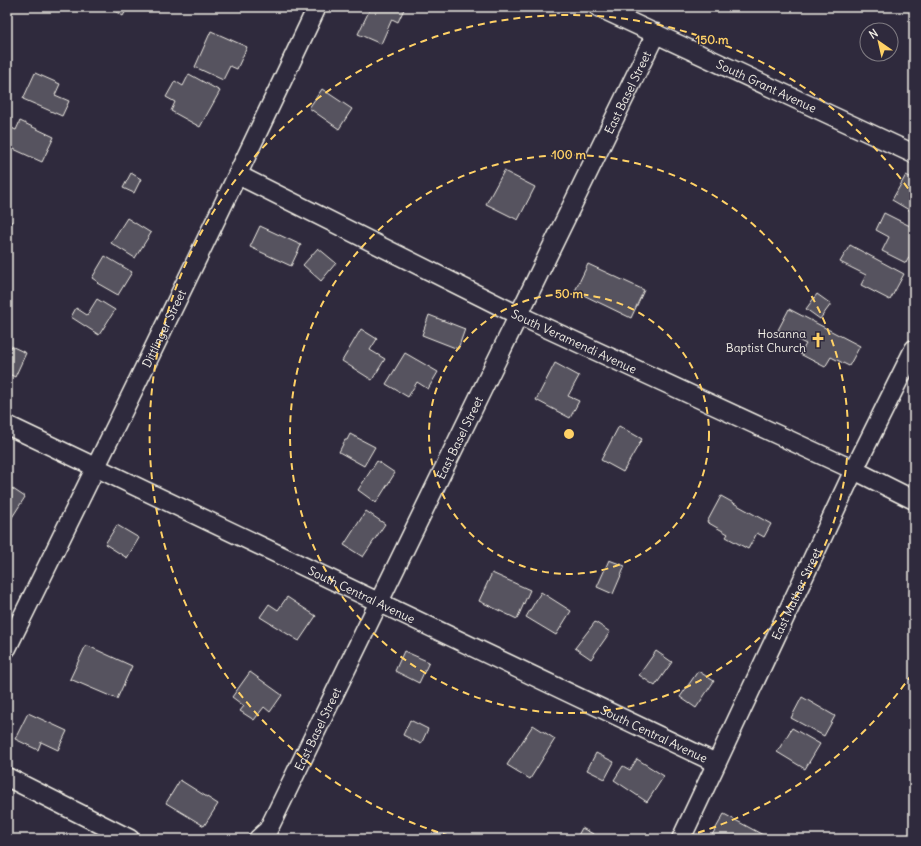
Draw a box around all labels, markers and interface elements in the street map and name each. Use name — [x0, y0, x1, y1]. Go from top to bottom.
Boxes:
north arrow — [859, 22, 899, 62]
text: N — [866, 26, 880, 42]
text: 150 m — [696, 32, 729, 47]
street label: East Basel Street — [601, 48, 654, 136]
street label: South Grant Avenue — [714, 56, 819, 115]
text: 100 m — [552, 147, 586, 162]
text: 50 m — [555, 286, 584, 301]
street label: Dittlinger Street — [138, 287, 189, 370]
street label: South Veramendi Avenue — [509, 306, 639, 376]
place label: Hosanna Baptist Church — [726, 326, 806, 355]
church icon: Hosanna Baptist Church — [809, 331, 827, 349]
street label: East Basel Street — [433, 394, 486, 481]
centre of rings — [562, 427, 576, 441]
street label: East Mather Street — [768, 545, 824, 642]
street label: South Central Avenue — [306, 562, 418, 626]
street label: East Basel Street — [291, 685, 344, 773]
street label: South Central Avenue — [598, 702, 710, 765]

